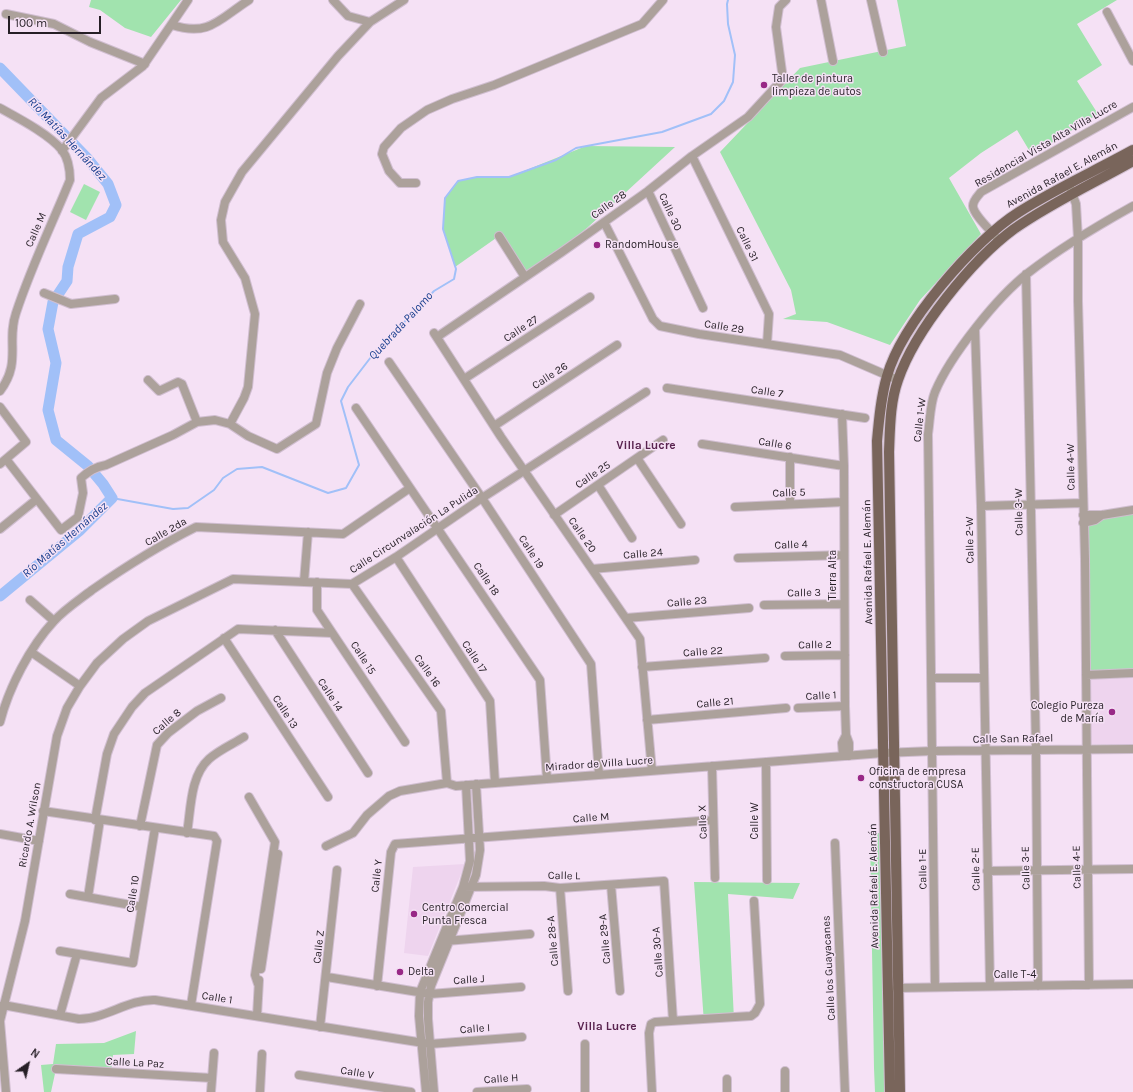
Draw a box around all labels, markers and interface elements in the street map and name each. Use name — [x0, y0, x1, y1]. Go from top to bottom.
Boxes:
scale bar — [10, 8, 103, 34]
text: 100 m — [15, 16, 47, 30]
place label: Taller de pintura limpieza de autos — [772, 72, 861, 98]
marker: Taller de pintura limpieza de autos — [759, 80, 769, 90]
water label: Río Matías Hernández — [25, 95, 109, 183]
street label: Residencial Vista Alta Villa Lucre — [972, 98, 1120, 190]
street label: Avenida Rafael E. Alemán — [1004, 139, 1120, 211]
street label: Calle 28 — [589, 188, 629, 222]
street label: Calle 30 — [656, 191, 684, 233]
street label: Calle M — [23, 211, 49, 249]
street label: Calle 31 — [733, 224, 761, 264]
place label: RandomHouse — [605, 238, 679, 252]
marker: RandomHouse — [592, 240, 602, 250]
water label: Quebrada Palomo — [366, 289, 436, 363]
street label: Calle 27 — [501, 313, 541, 345]
street label: Calle 29 — [703, 317, 745, 337]
street label: Calle 26 — [530, 360, 570, 392]
street label: Calle 7 — [750, 383, 784, 401]
street label: Calle 1-W — [911, 397, 929, 443]
street label: Calle 6 — [757, 435, 793, 453]
district label: Villa Lucre — [616, 439, 676, 453]
street label: Calle 4-W — [1064, 443, 1078, 491]
street label: Calle 25 — [573, 458, 613, 492]
street label: Calle Circunvalación La Pulida — [347, 483, 481, 577]
street label: Calle 5 — [772, 486, 806, 500]
street label: Calle 3-W — [1012, 488, 1026, 536]
water label: Río Matías Hernández — [19, 499, 111, 581]
street label: Avenida Rafael E. Alemán — [860, 499, 876, 625]
street label: Calle 2da — [143, 515, 189, 549]
street label: Calle 20 — [565, 515, 599, 555]
street label: Calle 2-W — [963, 516, 977, 564]
street label: Calle 19 — [515, 533, 547, 571]
street label: Calle 4 — [774, 538, 808, 552]
street label: Calle 24 — [623, 546, 663, 562]
street label: Tierra Alta — [826, 550, 840, 600]
street label: Calle 18 — [470, 560, 502, 598]
street label: Calle 3 — [787, 586, 821, 600]
street label: Calle 23 — [666, 594, 708, 610]
street label: Calle 17 — [459, 638, 489, 676]
street label: Calle 2 — [798, 638, 832, 652]
street label: Calle 15 — [347, 639, 379, 677]
street label: Calle 22 — [683, 644, 723, 660]
street label: Calle 16 — [411, 652, 443, 690]
street label: Calle 14 — [314, 676, 346, 714]
street label: Calle 1 — [805, 689, 837, 703]
street label: Calle 13 — [269, 693, 301, 731]
street label: Calle 21 — [696, 695, 734, 711]
place label: Colegio Pureza de María — [1031, 699, 1104, 725]
street label: Calle 8 — [150, 706, 184, 738]
marker: Colegio Pureza de María — [1107, 707, 1117, 717]
street label: Calle San Rafael — [973, 732, 1053, 746]
street label: Mirador de Villa Lucre — [545, 754, 653, 774]
place label: Oficina de empresa constructora CUSA — [869, 765, 966, 791]
marker: Oficina de empresa constructora CUSA — [856, 773, 866, 783]
street label: Ricardo A. Wilson — [16, 781, 44, 869]
street label: Calle W — [748, 802, 762, 840]
street label: Calle X — [696, 805, 710, 839]
street label: Calle M — [572, 810, 610, 826]
street label: Avenida Rafael E. Alemán — [866, 823, 882, 949]
street label: Calle 4-E — [1070, 845, 1084, 889]
street label: Calle 3-E — [1019, 846, 1033, 890]
street label: Calle 2-E — [969, 847, 983, 891]
street label: Calle 1-E — [916, 848, 930, 890]
street label: Calle Y — [369, 859, 385, 893]
street label: Calle L — [548, 869, 580, 883]
street label: Calle 10 — [124, 875, 142, 913]
place label: Centro Comercial Punta Fresca — [422, 901, 509, 927]
marker: Centro Comercial Punta Fresca — [409, 909, 419, 919]
street label: Calle 29-A — [596, 913, 614, 965]
street label: Calle 28-A — [544, 915, 562, 967]
street label: Calle los Guayacanes — [820, 915, 838, 1021]
street label: Calle 30-A — [650, 926, 666, 978]
street label: Calle Z — [311, 930, 327, 964]
place label: Delta — [408, 965, 434, 979]
marker: Delta — [395, 967, 405, 977]
street label: Calle T-4 — [994, 968, 1036, 982]
street label: Calle J — [453, 972, 485, 988]
street label: Calle 1 — [201, 989, 233, 1007]
district label: Villa Lucre — [577, 1020, 637, 1034]
street label: Calle I — [459, 1021, 491, 1037]
north arrow — [8, 1044, 48, 1084]
text: N — [28, 1046, 42, 1061]
street label: Calle La Paz — [105, 1055, 165, 1071]
street label: Calle V — [339, 1064, 375, 1082]
street label: Calle H — [483, 1071, 519, 1087]

